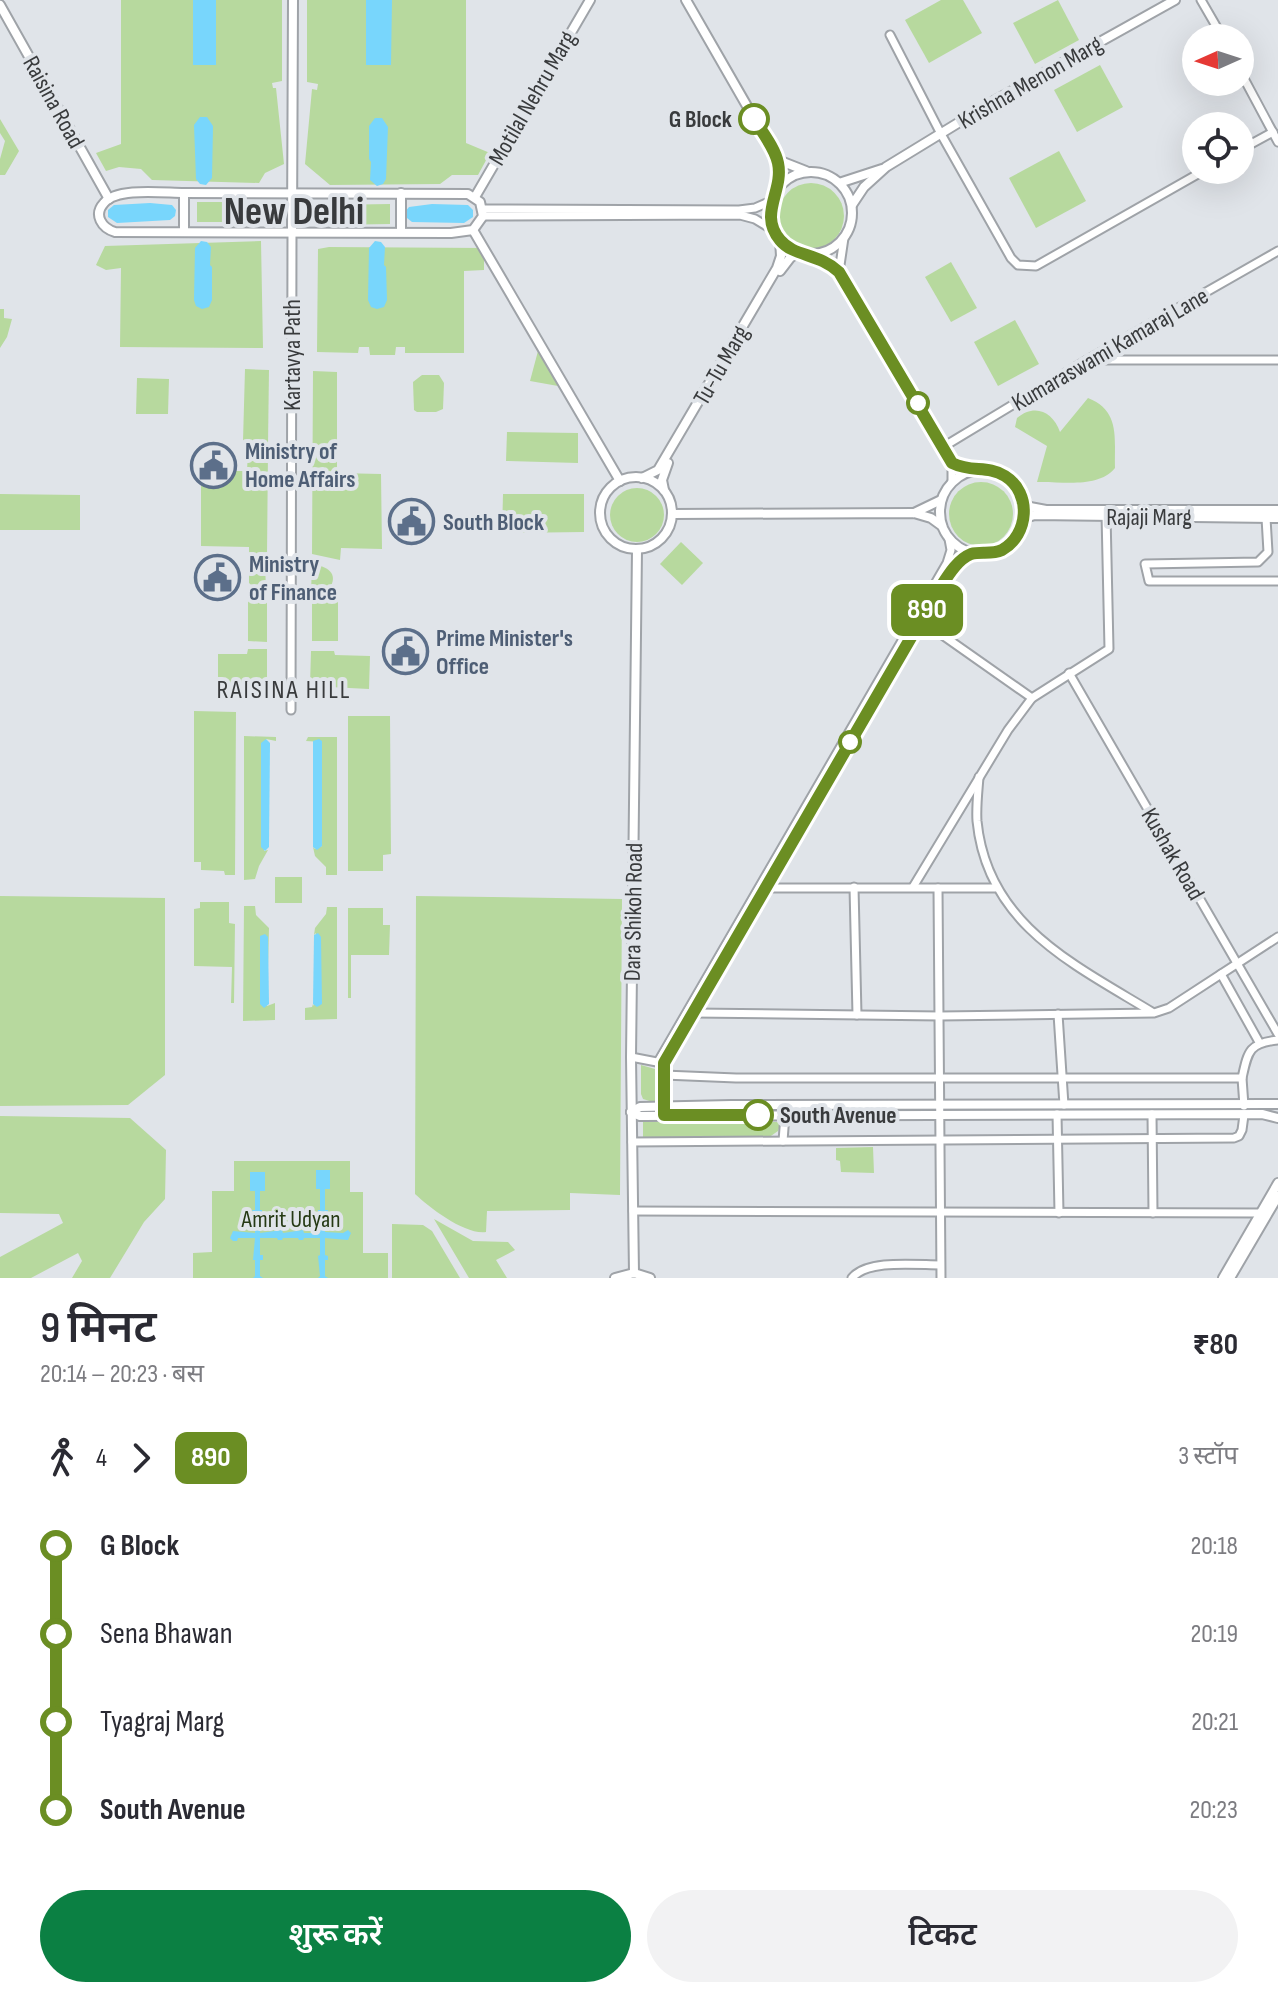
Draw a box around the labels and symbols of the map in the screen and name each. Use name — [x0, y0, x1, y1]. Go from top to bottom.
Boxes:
north arrow — [1182, 24, 1254, 96]
street label: Motilal Nehru Marg — [482, 26, 583, 171]
street label: Krishna Menon Marg — [953, 29, 1108, 135]
street label: Raisina Road — [16, 51, 91, 153]
marker: G Block — [739, 104, 769, 134]
place label: G Block — [669, 105, 732, 134]
district label: New Delhi — [224, 188, 364, 236]
street label: Kumaraswami Kamaraj Lane — [1007, 281, 1214, 418]
street label: Kartavya Path — [278, 299, 307, 411]
street label: Tu-Tu Marg — [687, 320, 756, 410]
unlabelled marker — [907, 392, 929, 414]
place label: Ministry of Home Affairs — [245, 437, 355, 494]
public building icon: Ministry of Home Affairs — [190, 441, 238, 489]
public building icon: South Block — [388, 498, 436, 546]
street label: Rajaji Marg — [1106, 503, 1192, 532]
place label: South Block — [443, 508, 544, 537]
place label: Ministry of Finance — [249, 550, 337, 607]
public building icon: Ministry of Finance — [194, 554, 242, 602]
line badge: 890 — [881, 584, 973, 636]
place label: Prime Minister's Office — [436, 624, 573, 681]
public building icon: Prime Minister's Office — [381, 628, 429, 676]
district label: RAISINA HILL — [217, 675, 351, 706]
unlabelled marker — [839, 731, 861, 753]
street label: Kushak Road — [1135, 803, 1211, 906]
street label: Dara Shikoh Road — [618, 843, 649, 981]
marker: South Avenue — [743, 1100, 773, 1130]
place label: South Avenue — [780, 1101, 897, 1130]
park label: Amrit Udyan — [241, 1205, 340, 1234]

